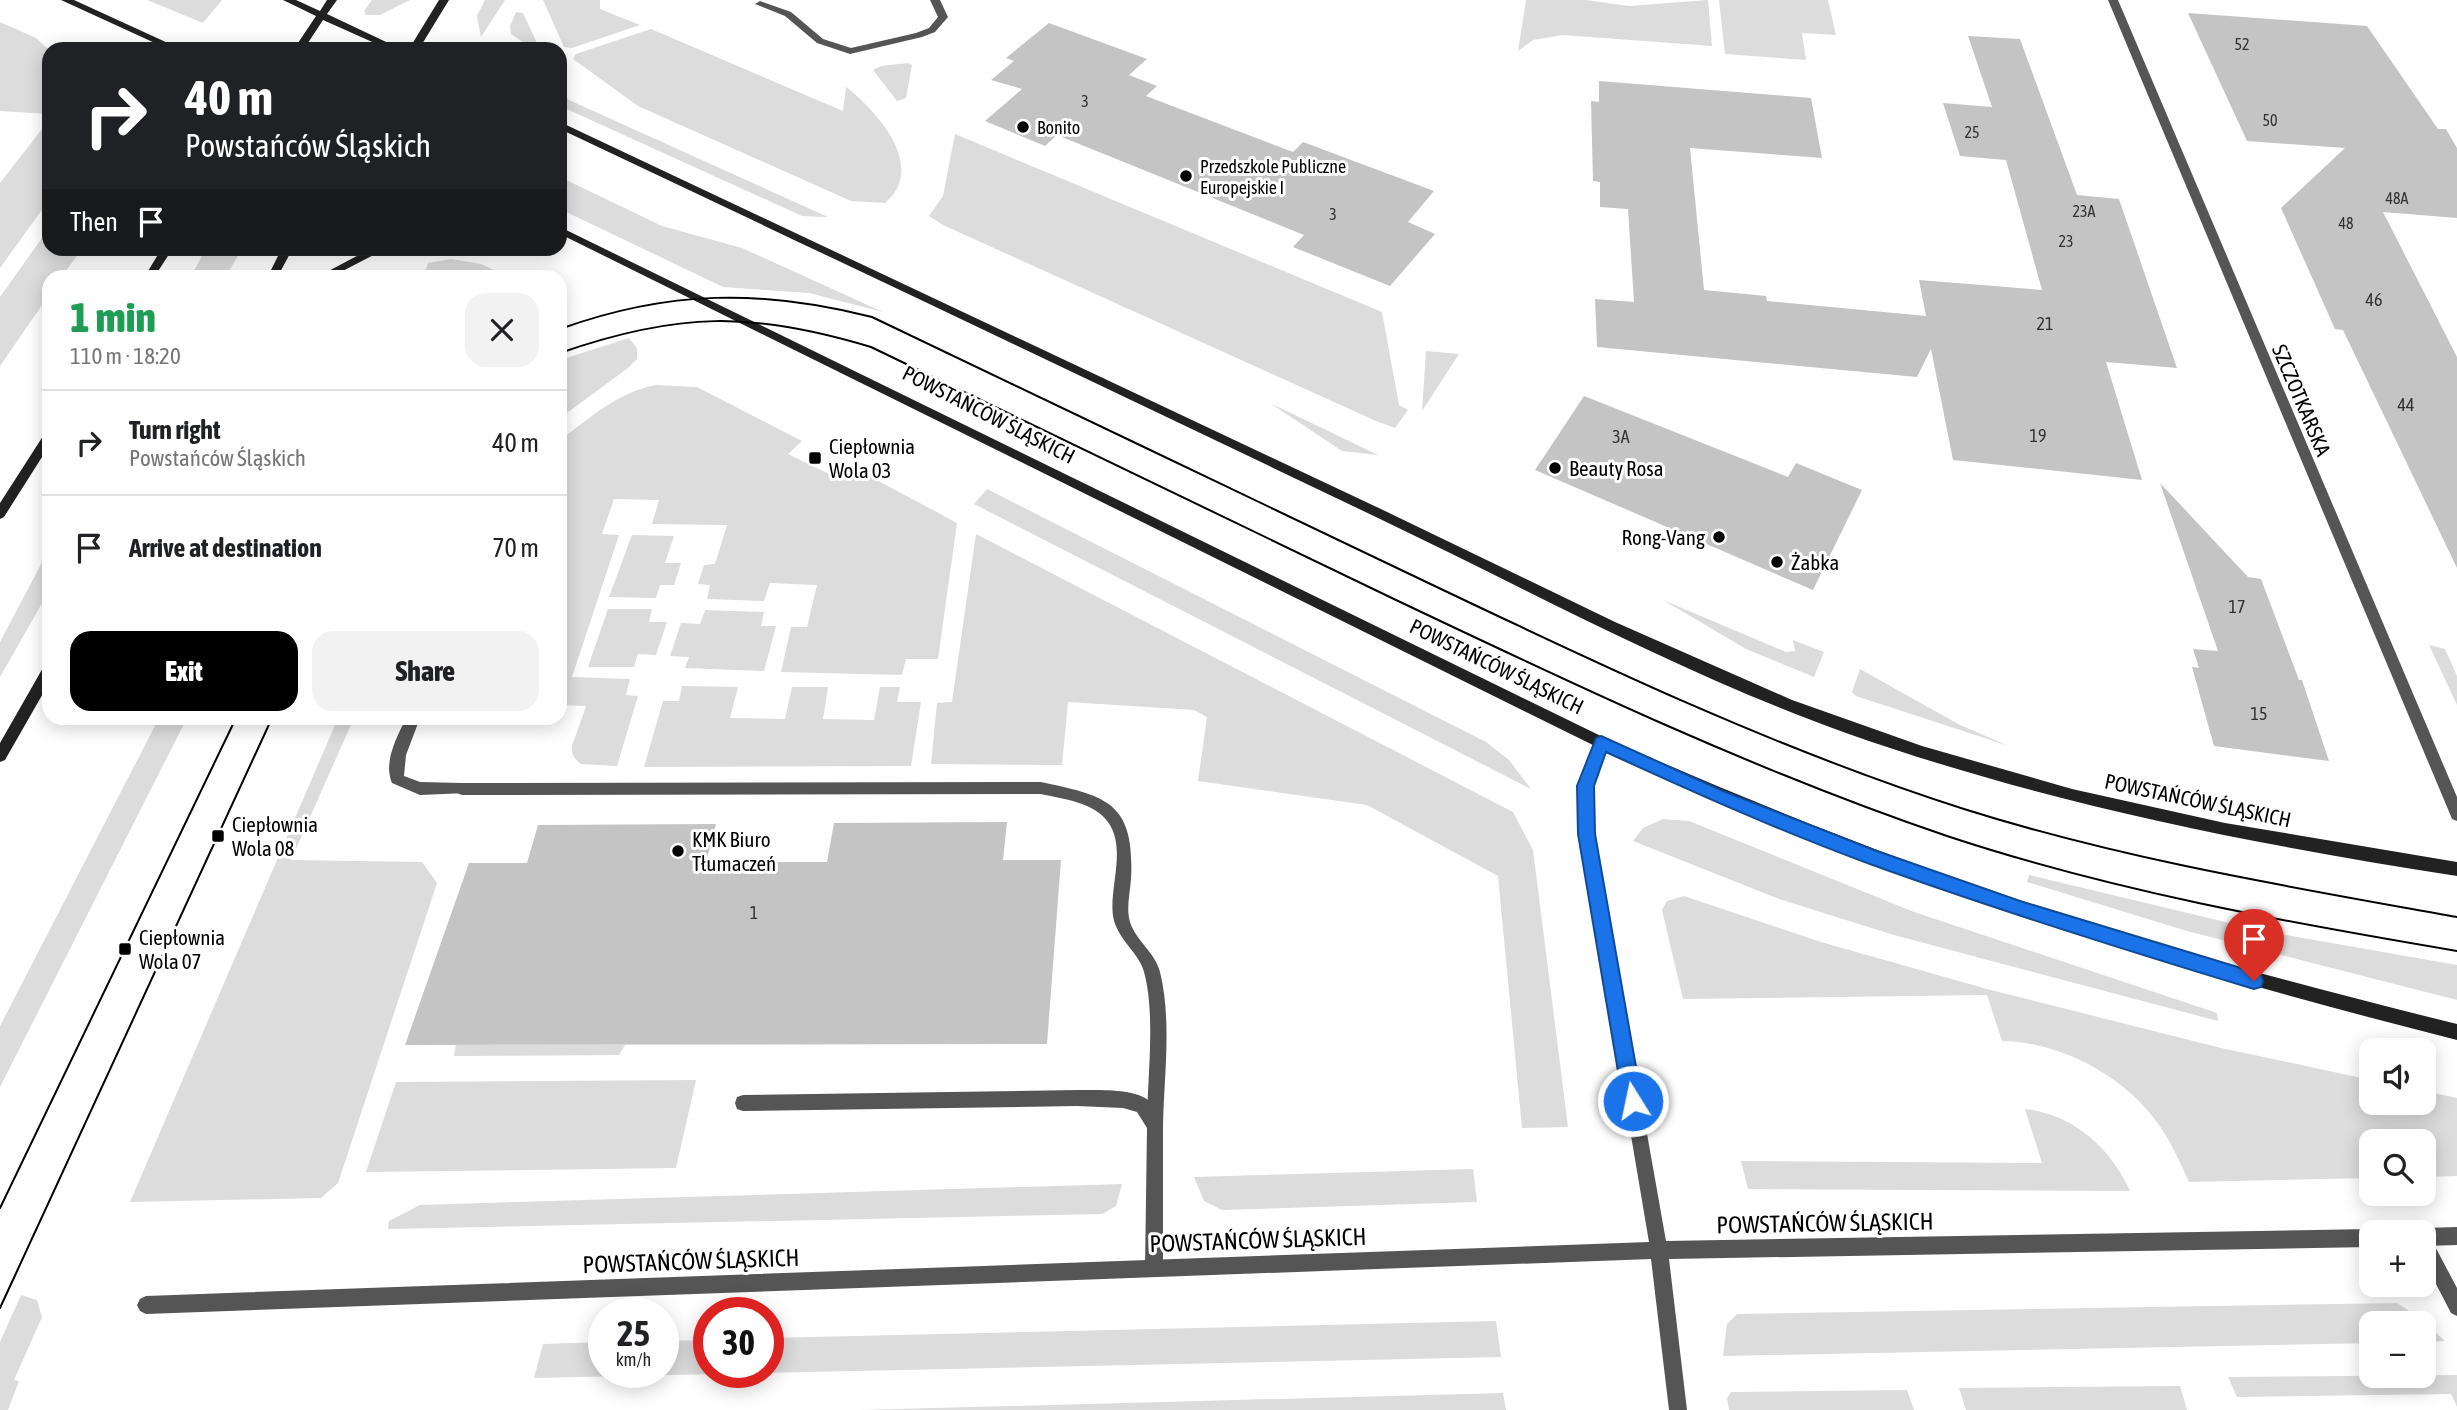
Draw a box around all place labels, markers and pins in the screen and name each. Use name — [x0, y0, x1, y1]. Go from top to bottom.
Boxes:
place label: Bonito — [1037, 117, 1080, 138]
marker: Bonito — [1015, 119, 1031, 135]
place label: Przedszkole Publiczne Europejskie I — [1200, 156, 1346, 198]
marker: Przedszkole Publiczne Europejskie I — [1178, 168, 1194, 184]
place label: Ciepłownia Wola 03 — [829, 434, 915, 482]
marker: Ciepłownia Wola 03 — [807, 450, 823, 466]
place label: Beauty Rosa — [1569, 456, 1664, 480]
marker: Beauty Rosa — [1547, 460, 1563, 476]
place label: Rong-Vang — [1622, 525, 1705, 549]
marker: Rong-Vang — [1711, 529, 1727, 545]
place label: Żabka — [1791, 550, 1839, 574]
marker: Żabka — [1769, 554, 1785, 570]
place label: Ciepłownia Wola 08 — [232, 812, 318, 860]
place label: KMK Biuro Tłumaczeń — [692, 827, 776, 875]
marker: Ciepłownia Wola 08 — [210, 828, 226, 844]
marker: KMK Biuro Tłumaczeń — [670, 843, 686, 859]
pin — [2224, 909, 2284, 981]
place label: Ciepłownia Wola 07 — [139, 925, 225, 973]
marker: Ciepłownia Wola 07 — [117, 941, 133, 957]

